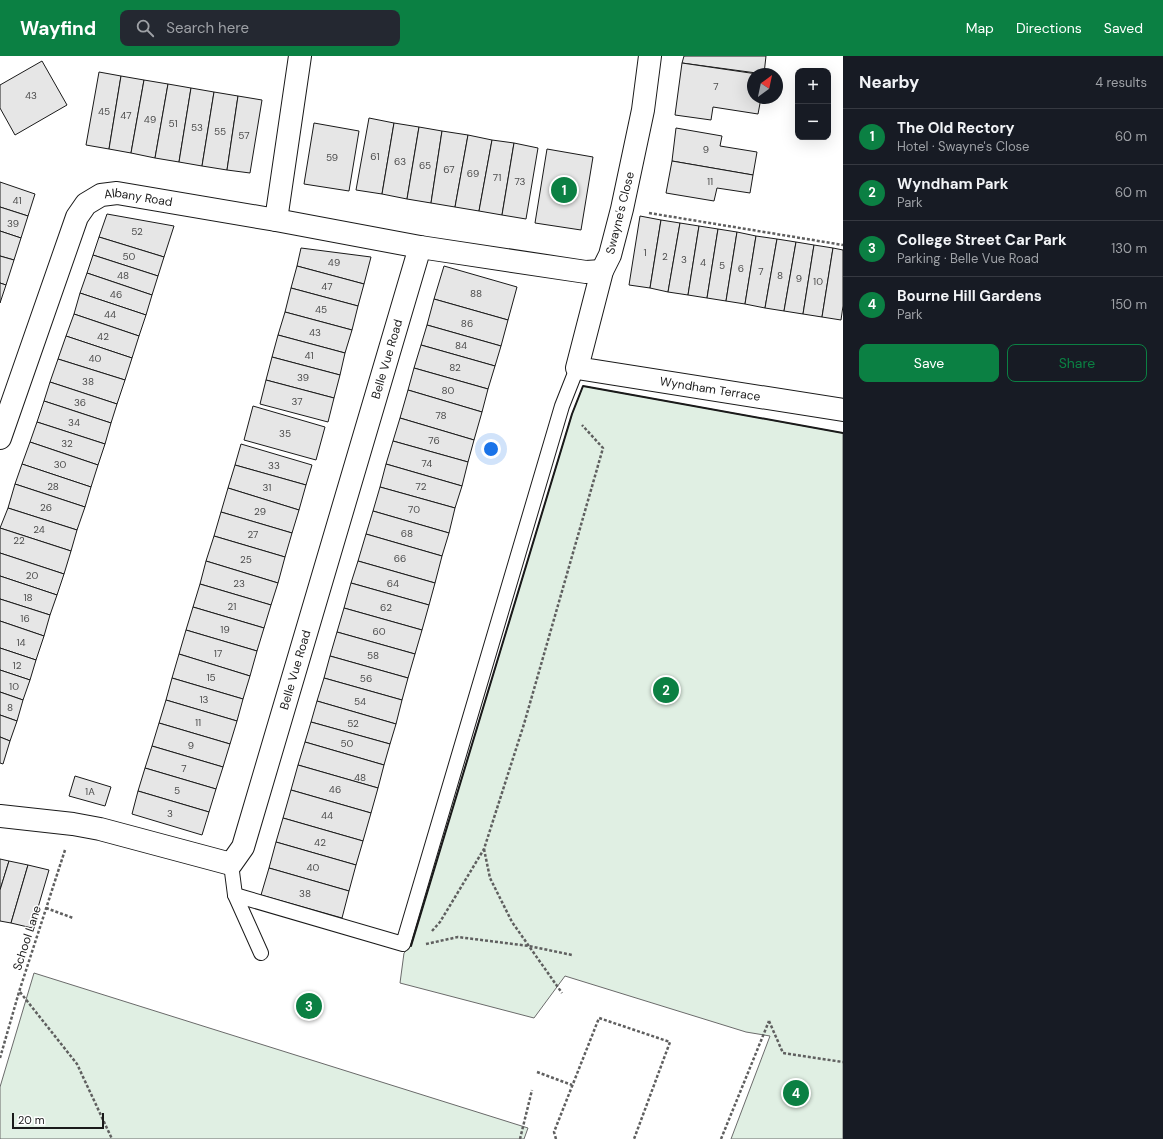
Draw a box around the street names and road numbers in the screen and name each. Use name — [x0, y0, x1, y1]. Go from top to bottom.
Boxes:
street label: Swayne's Close — [602, 170, 638, 256]
street label: Albany Road — [103, 185, 174, 210]
street label: Belle Vue Road — [368, 317, 406, 401]
street label: Wyndham Terrace — [659, 373, 762, 405]
street label: Belle Vue Road — [276, 628, 315, 712]
street label: School Lane — [9, 903, 45, 973]

